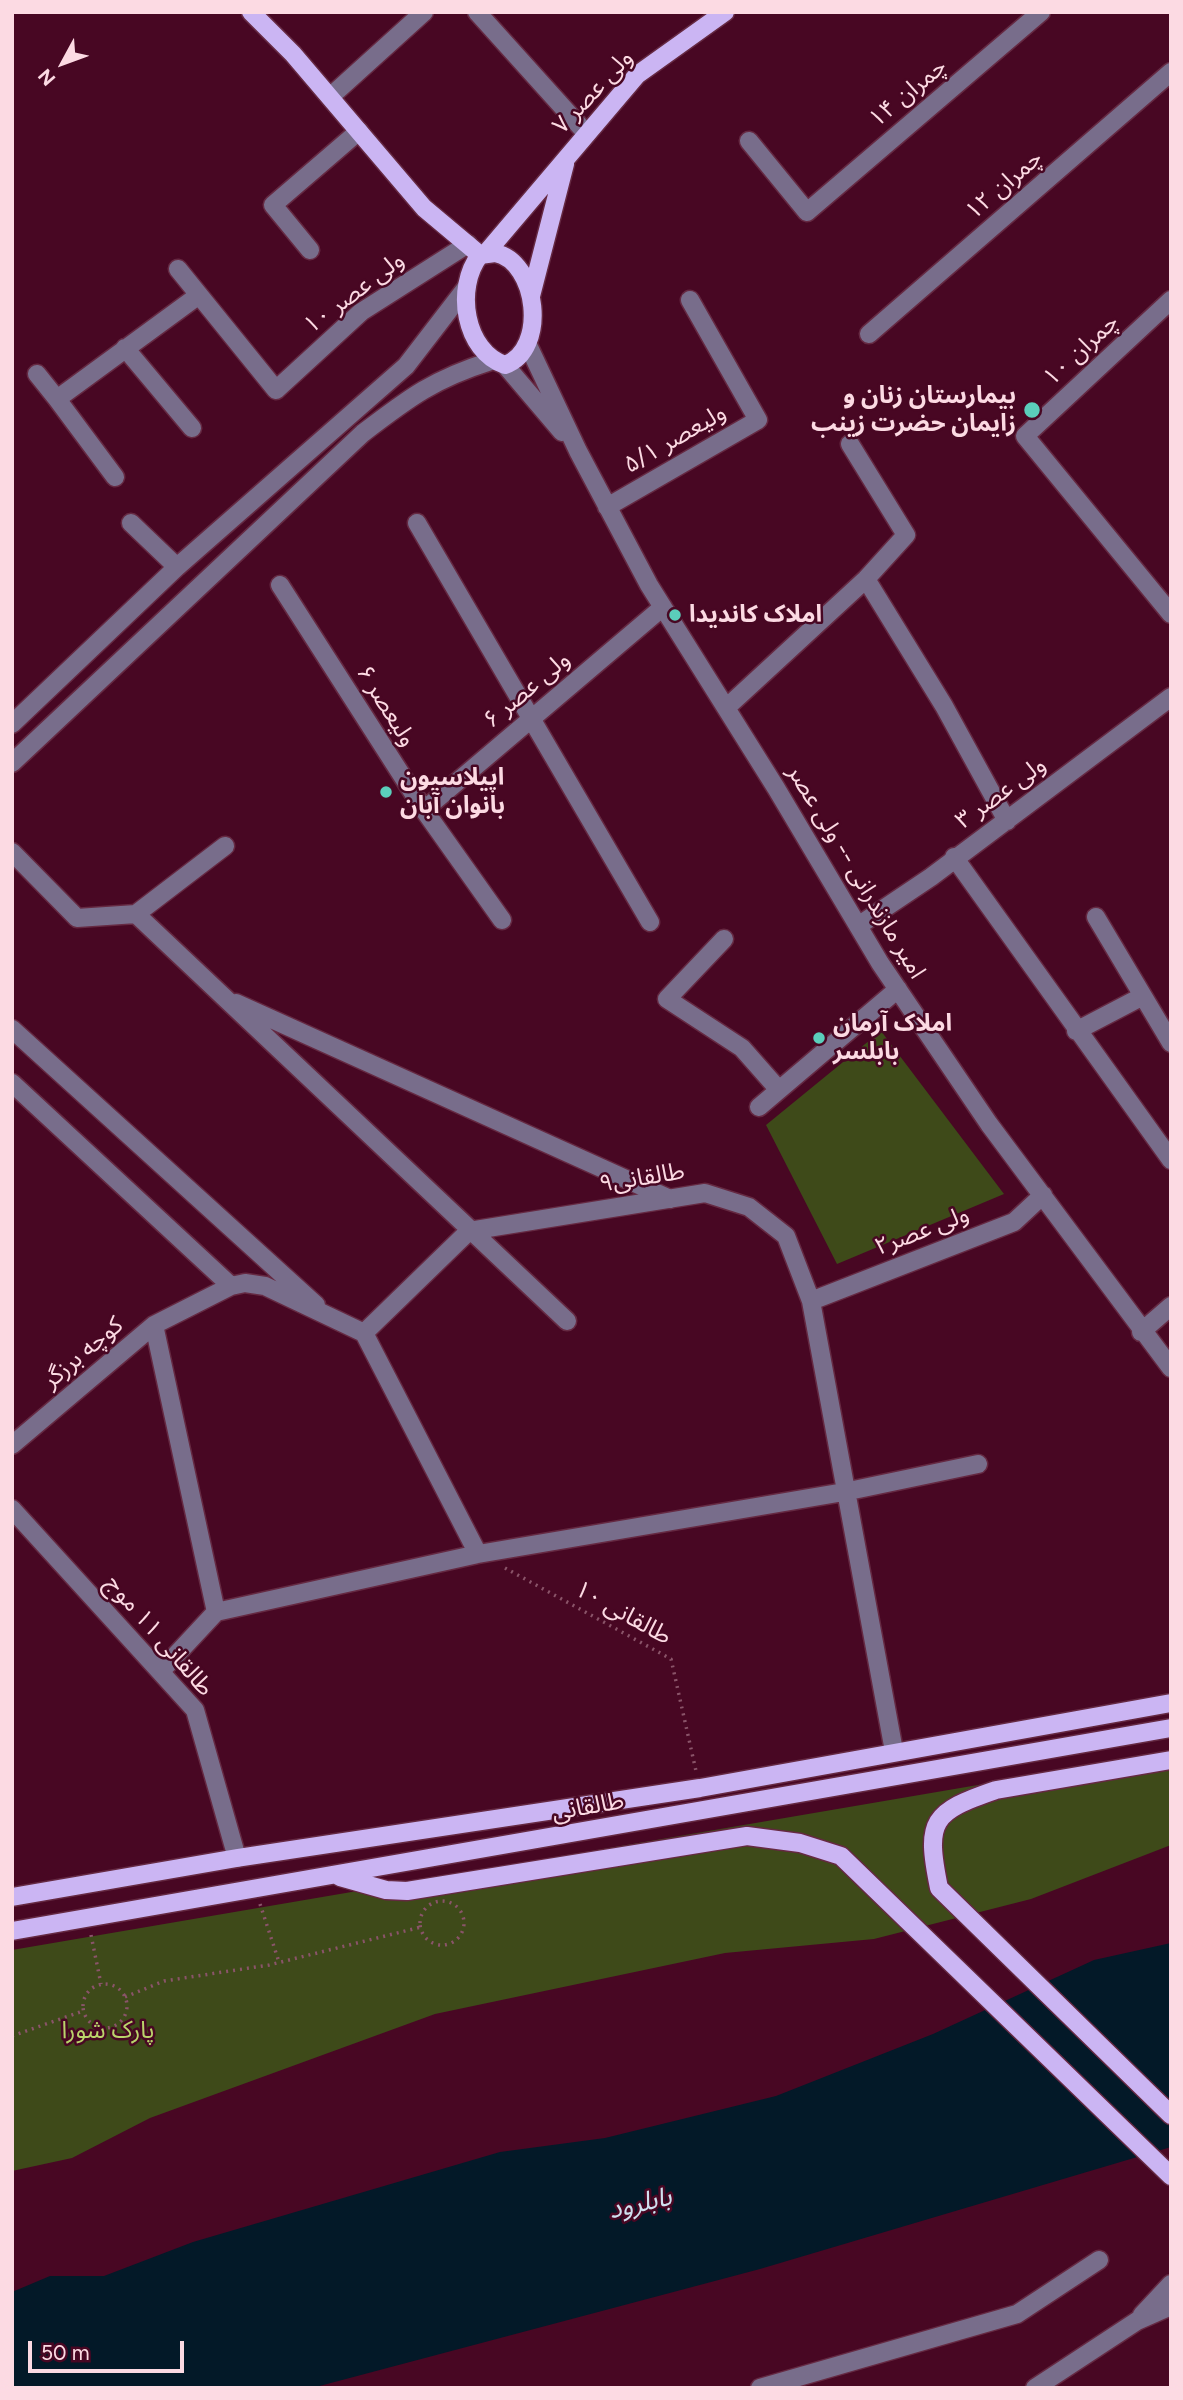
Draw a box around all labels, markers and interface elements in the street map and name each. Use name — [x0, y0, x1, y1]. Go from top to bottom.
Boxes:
north arrow — [28, 28, 98, 98]
street label: ولی عصر ۷ — [547, 44, 639, 140]
street label: چمران ۱۴ — [863, 52, 953, 134]
text: N — [33, 64, 60, 90]
street label: چمران ۱۲ — [960, 144, 1048, 226]
street label: ولی عصر ۱۰ — [298, 246, 410, 340]
street label: چمران ۱۰ — [1037, 308, 1125, 392]
place label: بیمارستان زنان و زایمان حضرت زینب — [811, 382, 1016, 438]
street label: ولیعصر ۵/۱ — [619, 398, 731, 480]
marker: بیمارستان زنان و زایمان حضرت زینب — [1022, 400, 1042, 420]
place label: املاک کاندیدا — [689, 601, 822, 629]
marker: املاک کاندیدا — [667, 607, 683, 623]
street label: ولی عصر ۶ — [478, 645, 576, 735]
street label: ولیعصر ۶ — [350, 660, 422, 752]
street label: ولی عصر ۳ — [950, 751, 1052, 835]
street label: امیر مازندرانی -- ولی عصر — [781, 760, 931, 984]
place label: اپیلاسیون بانوان آبان — [400, 764, 505, 820]
marker: اپیلاسیون بانوان آبان — [378, 784, 394, 800]
place label: املاک آرمان بابلسر — [833, 1010, 952, 1066]
marker: املاک آرمان بابلسر — [811, 1030, 827, 1046]
street label: طالقانی۹ — [597, 1157, 687, 1199]
street label: ولی عصر۲ — [871, 1200, 973, 1262]
street label: کوچه برزگر — [37, 1311, 129, 1395]
street label: طالقانی ۱۱ موج — [99, 1570, 219, 1702]
street label: طالقانی ۱۰ — [570, 1575, 676, 1651]
street label: طالقانی — [550, 1787, 626, 1827]
park label: پارک شورا — [61, 2017, 155, 2045]
water label: بابلرود — [605, 2182, 675, 2226]
scale bar — [32, 2326, 187, 2370]
text: 50 m — [41, 2340, 90, 2365]

